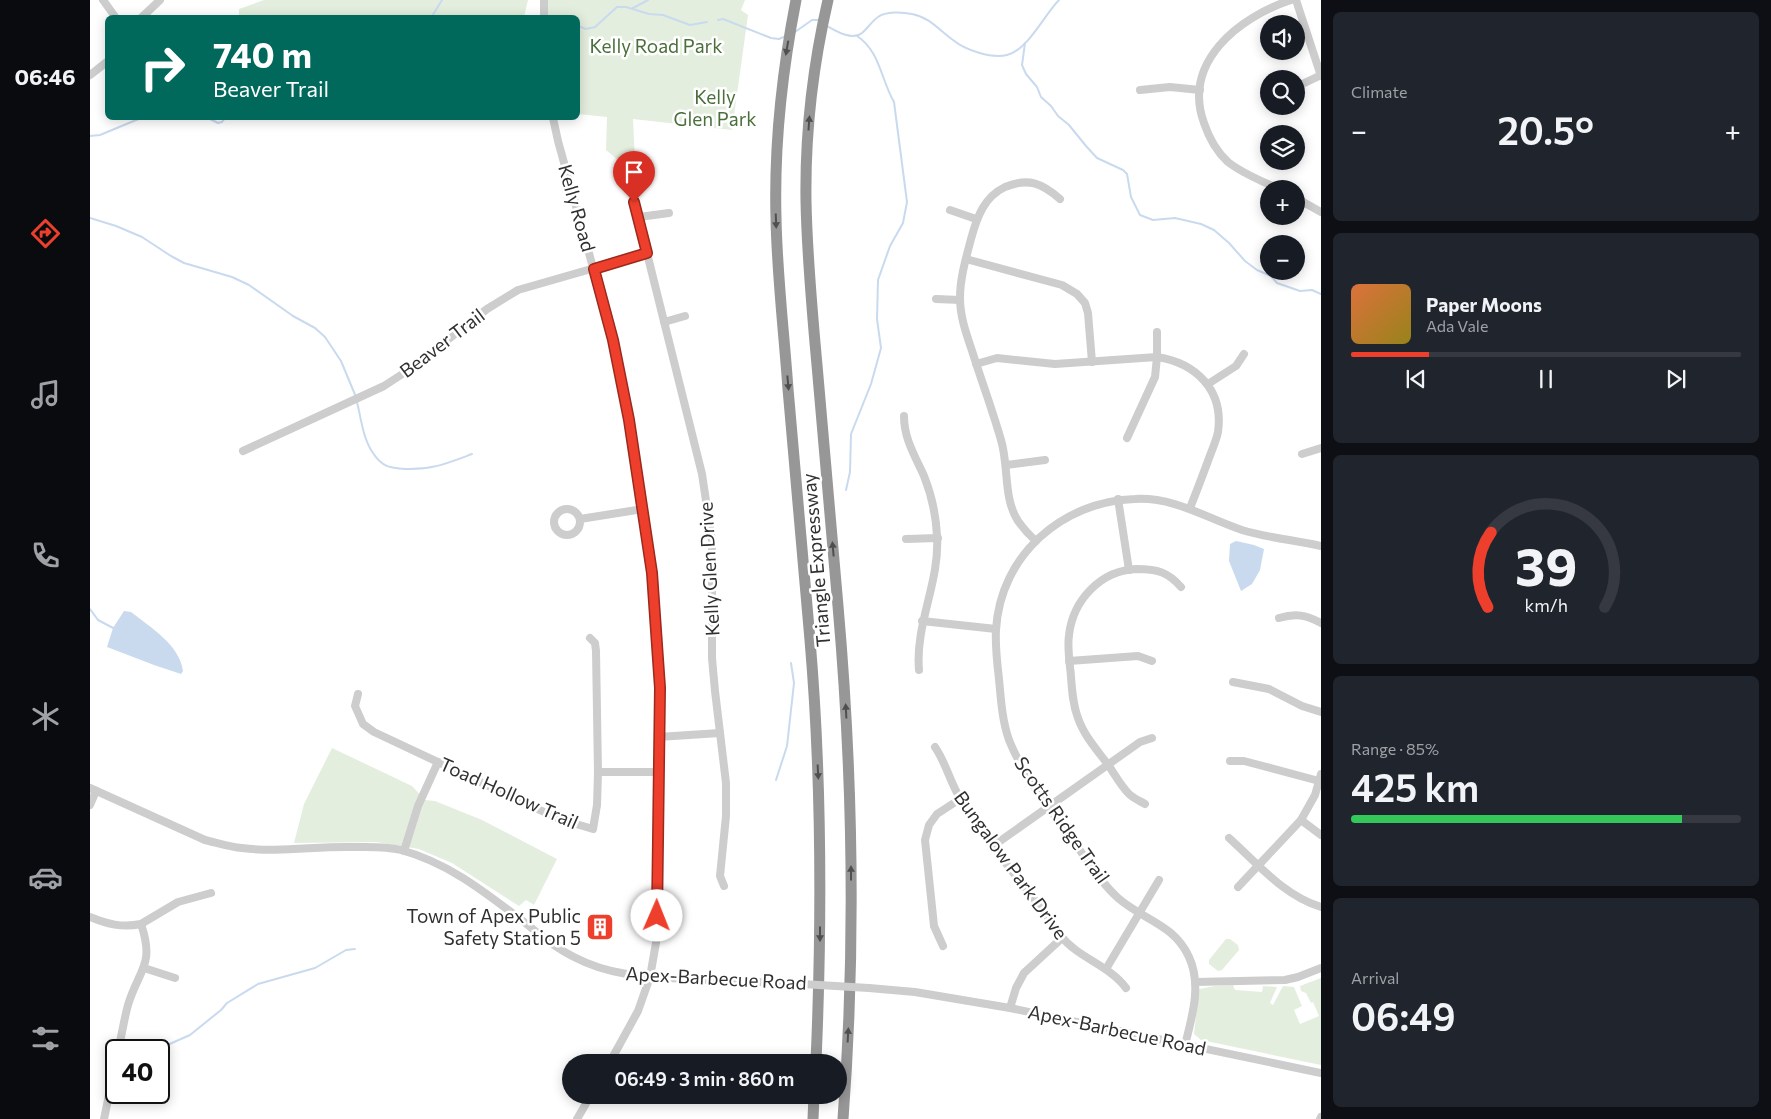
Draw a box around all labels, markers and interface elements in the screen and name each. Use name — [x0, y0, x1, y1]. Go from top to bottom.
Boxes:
map controls — [1260, 15, 1305, 280]
button: sound — [1260, 15, 1305, 60]
text: 740 m — [213, 32, 312, 75]
park label: Kelly Road Park — [590, 34, 722, 57]
icon: right — [130, 35, 195, 100]
one-way arrow — [783, 40, 791, 56]
text: 06:46 — [14, 63, 76, 90]
button: search — [1260, 70, 1305, 115]
text: Beaver Trail — [213, 75, 329, 102]
text: Climate — [1351, 82, 1407, 101]
park label: Kelly Glen Park — [673, 85, 757, 130]
text: 20.5° — [1498, 106, 1594, 153]
text: − — [1351, 113, 1367, 147]
text: + — [1725, 113, 1741, 147]
one-way arrow — [806, 115, 814, 131]
button: layers — [1260, 125, 1305, 170]
pin — [613, 151, 655, 202]
icon: arrive — [620, 158, 648, 186]
street label: Kelly Road — [554, 162, 601, 254]
button: + — [1260, 180, 1305, 225]
one-way arrow — [772, 213, 780, 229]
icon: directions — [28, 216, 63, 251]
button: − — [1260, 235, 1305, 280]
text: Paper Moons — [1426, 293, 1542, 316]
street label: Beaver Trail — [395, 303, 489, 382]
text: Ada Vale — [1426, 316, 1488, 335]
icon: previous — [1402, 365, 1430, 393]
icon: pause — [1532, 365, 1560, 393]
icon: next — [1662, 365, 1690, 393]
one-way arrow — [784, 375, 792, 391]
icon: music — [28, 377, 63, 412]
street label: Triangle Expressway — [796, 472, 835, 648]
street label: Kelly Glen Drive — [693, 501, 724, 637]
text: 39 — [1515, 533, 1577, 597]
icon: phone — [28, 538, 63, 573]
one-way arrow — [829, 540, 837, 556]
text: km/h — [1524, 594, 1568, 616]
icon: climate — [28, 699, 63, 734]
one-way arrow — [841, 702, 849, 718]
text: Range · 85% — [1351, 739, 1439, 758]
street label: Toad Hollow Trail — [436, 752, 582, 833]
street label: Scotts Ridge Trail — [1010, 752, 1115, 888]
text: 425 km — [1351, 763, 1479, 810]
one-way arrow — [814, 764, 822, 780]
street label: Bungalow Park Drive — [950, 786, 1073, 943]
icon: car — [28, 860, 63, 895]
one-way arrow — [847, 865, 855, 881]
position arrow — [630, 889, 682, 941]
place label: Town of Apex Public Safety Station 5 — [406, 904, 581, 949]
building icon: Town of Apex Public Safety Station 5 — [585, 912, 615, 942]
one-way arrow — [816, 926, 824, 942]
street label: Apex-Barbecue Road — [625, 961, 807, 994]
text: Arrival — [1351, 968, 1399, 987]
text: 06:49 — [1351, 992, 1456, 1039]
street label: Apex-Barbecue Road — [1026, 999, 1208, 1060]
icon: filters — [28, 1021, 63, 1056]
one-way arrow — [844, 1027, 852, 1043]
speed limit sign: 40 — [105, 1039, 170, 1104]
text: 06:49 · 3 min · 860 m — [615, 1067, 794, 1090]

